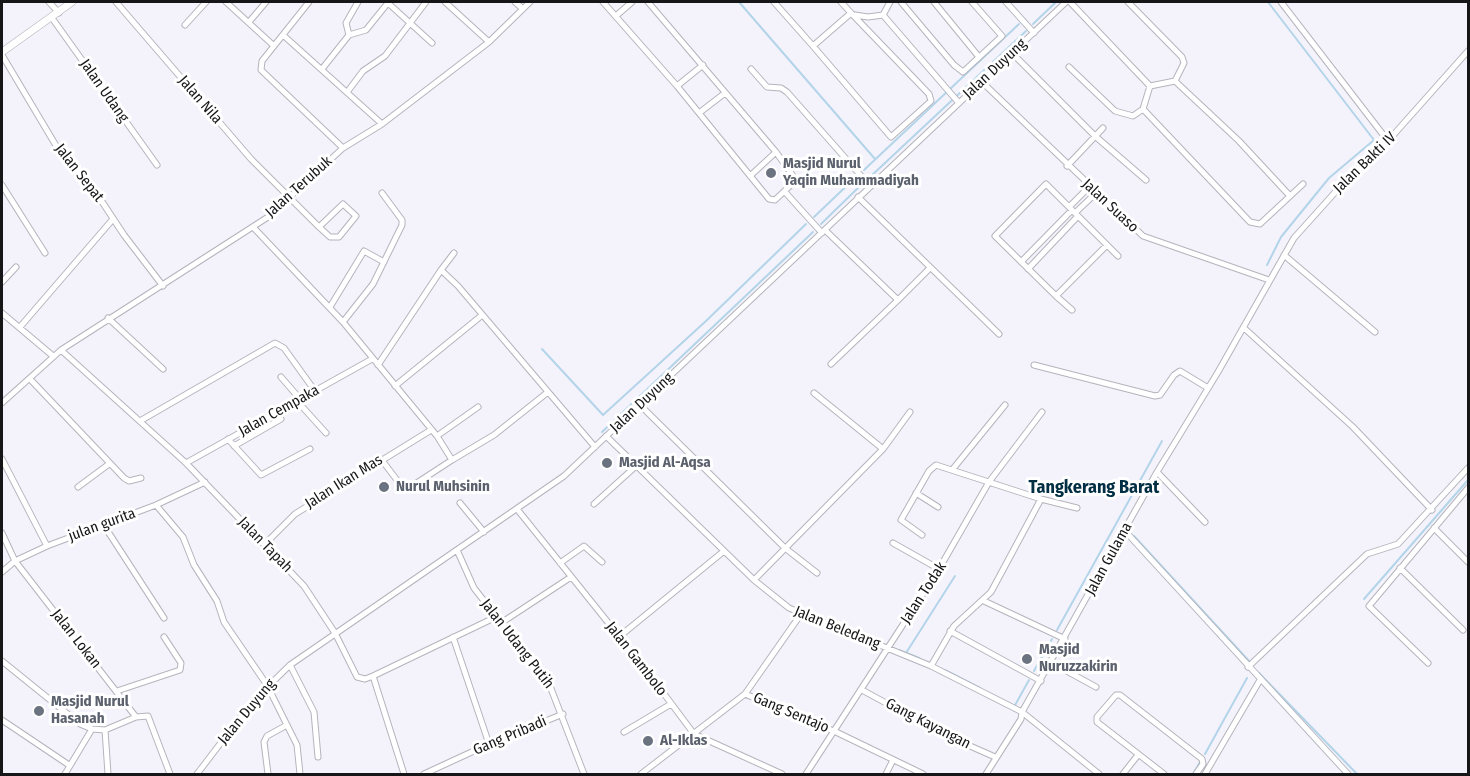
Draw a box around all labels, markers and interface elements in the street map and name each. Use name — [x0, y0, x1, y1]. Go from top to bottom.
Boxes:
street label: Jalan Duyung — [960, 35, 1030, 103]
street label: Jalan Udang — [76, 56, 132, 126]
street label: Jalan Nila — [174, 72, 226, 128]
street label: Jalan Bakti IV — [1330, 129, 1400, 197]
street label: Jalan Sepat — [51, 140, 107, 206]
street label: Jalan Terubuk — [262, 152, 336, 222]
place label: Masjid Nurul Yaqin Muhammadiyah — [783, 155, 919, 190]
marker: Masjid Nurul Yaqin Muhammadiyah — [764, 166, 778, 180]
street label: Jalan Suaso — [1078, 175, 1142, 237]
street label: Jalan Duyung — [607, 369, 677, 437]
street label: Jalan Cempaka — [235, 381, 323, 441]
street label: Jalan Ikan Mas — [302, 451, 386, 513]
place label: Masjid Al-Aqsa — [619, 454, 711, 472]
marker: Masjid Al-Aqsa — [600, 456, 614, 470]
district label: Tangkerang Barat — [1029, 477, 1159, 499]
place label: Nurul Muhsinin — [396, 478, 490, 496]
marker: Nurul Muhsinin — [377, 480, 391, 494]
street label: julan gurita — [66, 505, 138, 545]
street label: Jalan Tapah — [234, 513, 296, 577]
street label: Jalan Gulama — [1082, 519, 1136, 599]
street label: Jalan Todak — [897, 559, 951, 627]
street label: Jalan Udang Putih — [476, 596, 558, 692]
street label: Jalan Beledang — [791, 603, 883, 653]
street label: Jalan Lokan — [47, 606, 105, 672]
street label: Jalan Gambolo — [601, 618, 671, 700]
place label: Masjid Nuruzzakirin — [1039, 641, 1118, 676]
marker: Masjid Nuruzzakirin — [1020, 652, 1034, 666]
street label: Jalan Duyung — [214, 676, 280, 748]
street label: Gang Sentajo — [750, 689, 832, 737]
place label: Masjid Nurul Hasanah — [51, 693, 129, 728]
street label: Gang Kayangan — [882, 695, 974, 753]
marker: Masjid Nurul Hasanah — [32, 704, 46, 718]
street label: Gang Pribadi — [471, 712, 549, 760]
place label: Al-Iklas — [660, 732, 707, 750]
marker: Al-Iklas — [641, 734, 655, 748]

